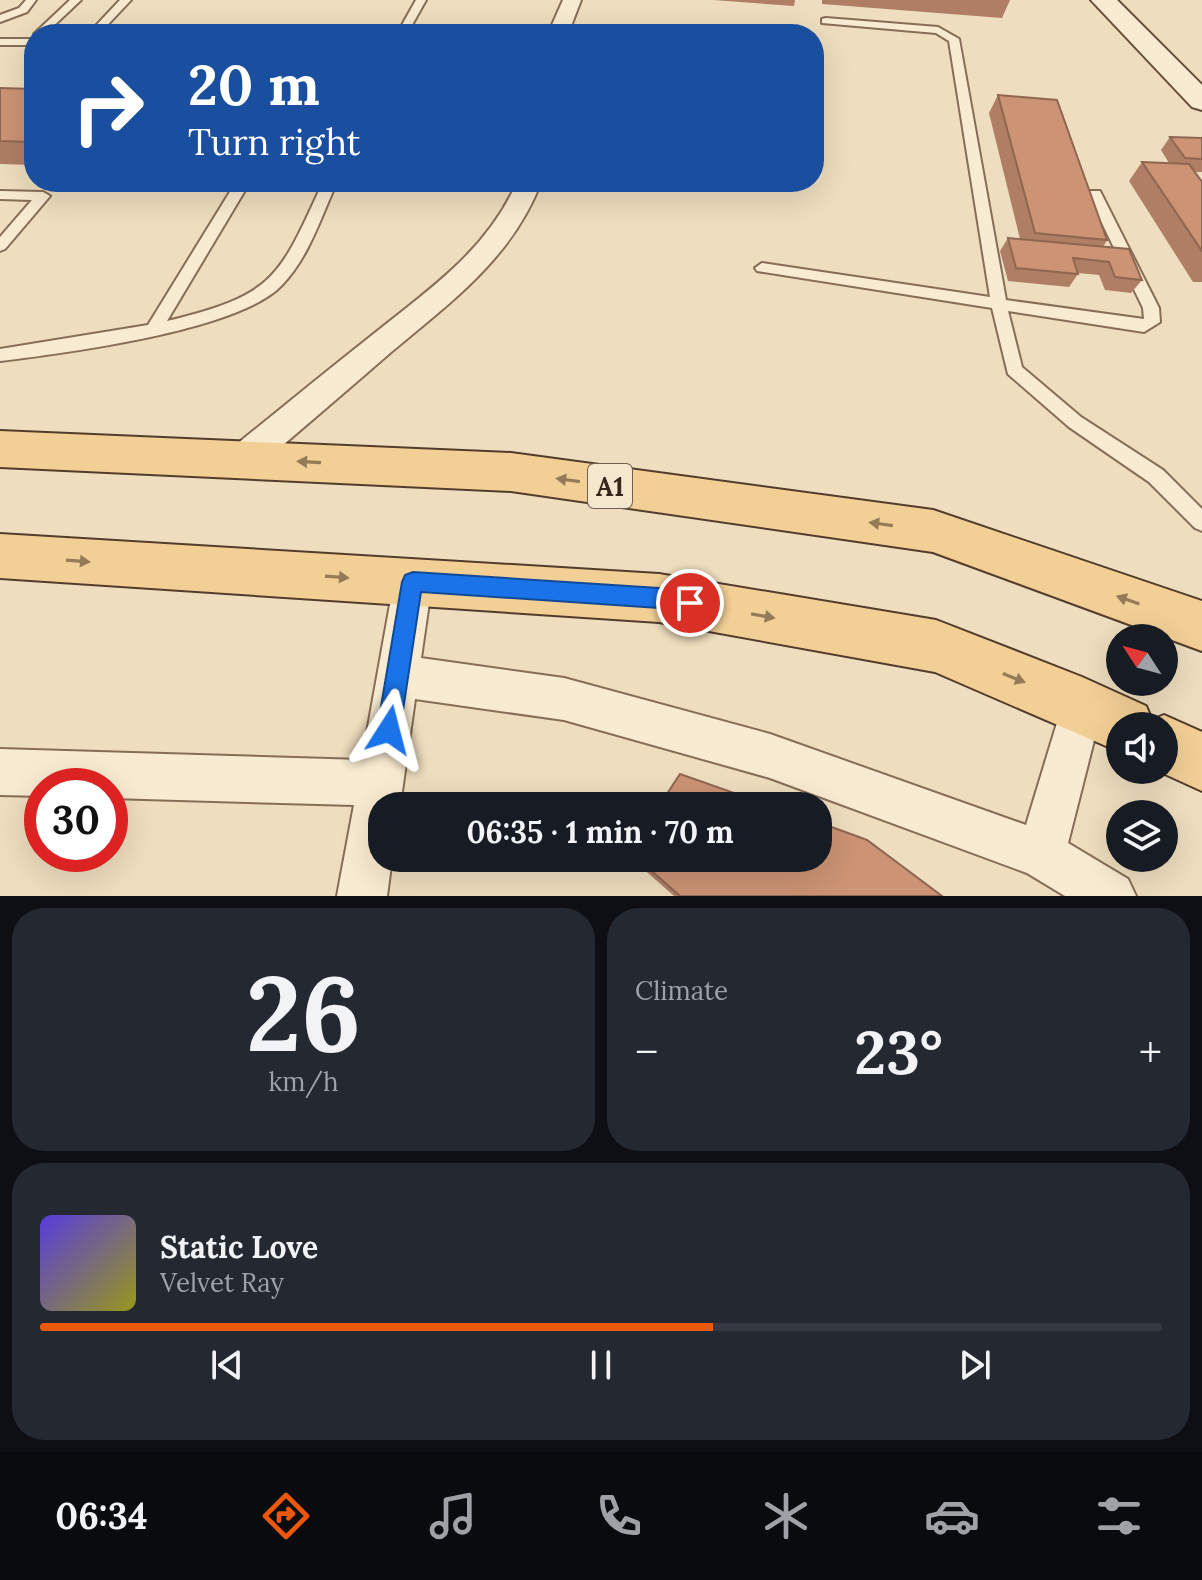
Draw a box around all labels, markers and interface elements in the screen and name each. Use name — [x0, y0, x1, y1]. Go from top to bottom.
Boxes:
text: 20 m — [188, 49, 320, 120]
icon: right — [56, 56, 160, 160]
text: Turn right — [188, 119, 361, 165]
one-way arrow — [296, 455, 321, 468]
road number: A1 — [588, 464, 632, 508]
one-way arrow — [555, 473, 580, 486]
one-way arrow — [868, 517, 893, 530]
one-way arrow — [66, 555, 91, 568]
pin — [656, 569, 724, 637]
one-way arrow — [325, 571, 350, 584]
icon: arrive — [668, 581, 712, 625]
one-way arrow — [1116, 593, 1140, 606]
one-way arrow — [751, 610, 776, 623]
north arrow — [1106, 624, 1178, 696]
map controls — [1106, 624, 1178, 872]
one-way arrow — [1002, 671, 1026, 684]
position arrow — [347, 688, 431, 772]
button: sound — [1106, 712, 1178, 784]
speed limit sign: 30 — [24, 768, 128, 872]
button: layers — [1106, 800, 1178, 872]
text: 06:35 · 1 min · 70 m — [466, 813, 734, 851]
text: 26 — [246, 946, 361, 1079]
text: Climate — [635, 974, 728, 1007]
text: 23° — [854, 1014, 943, 1090]
text: − — [635, 1024, 658, 1080]
text: + — [1139, 1024, 1162, 1080]
text: km/h — [268, 1065, 339, 1098]
text: Static Love — [160, 1228, 318, 1266]
text: Velvet Ray — [160, 1266, 284, 1299]
icon: previous — [205, 1343, 249, 1387]
icon: pause — [579, 1343, 623, 1387]
icon: next — [953, 1343, 997, 1387]
icon: directions — [258, 1488, 314, 1544]
icon: music — [425, 1488, 481, 1544]
icon: phone — [591, 1488, 647, 1544]
icon: climate — [758, 1488, 814, 1544]
icon: car — [924, 1488, 980, 1544]
icon: filters — [1091, 1488, 1147, 1544]
text: 06:34 — [55, 1493, 148, 1539]

